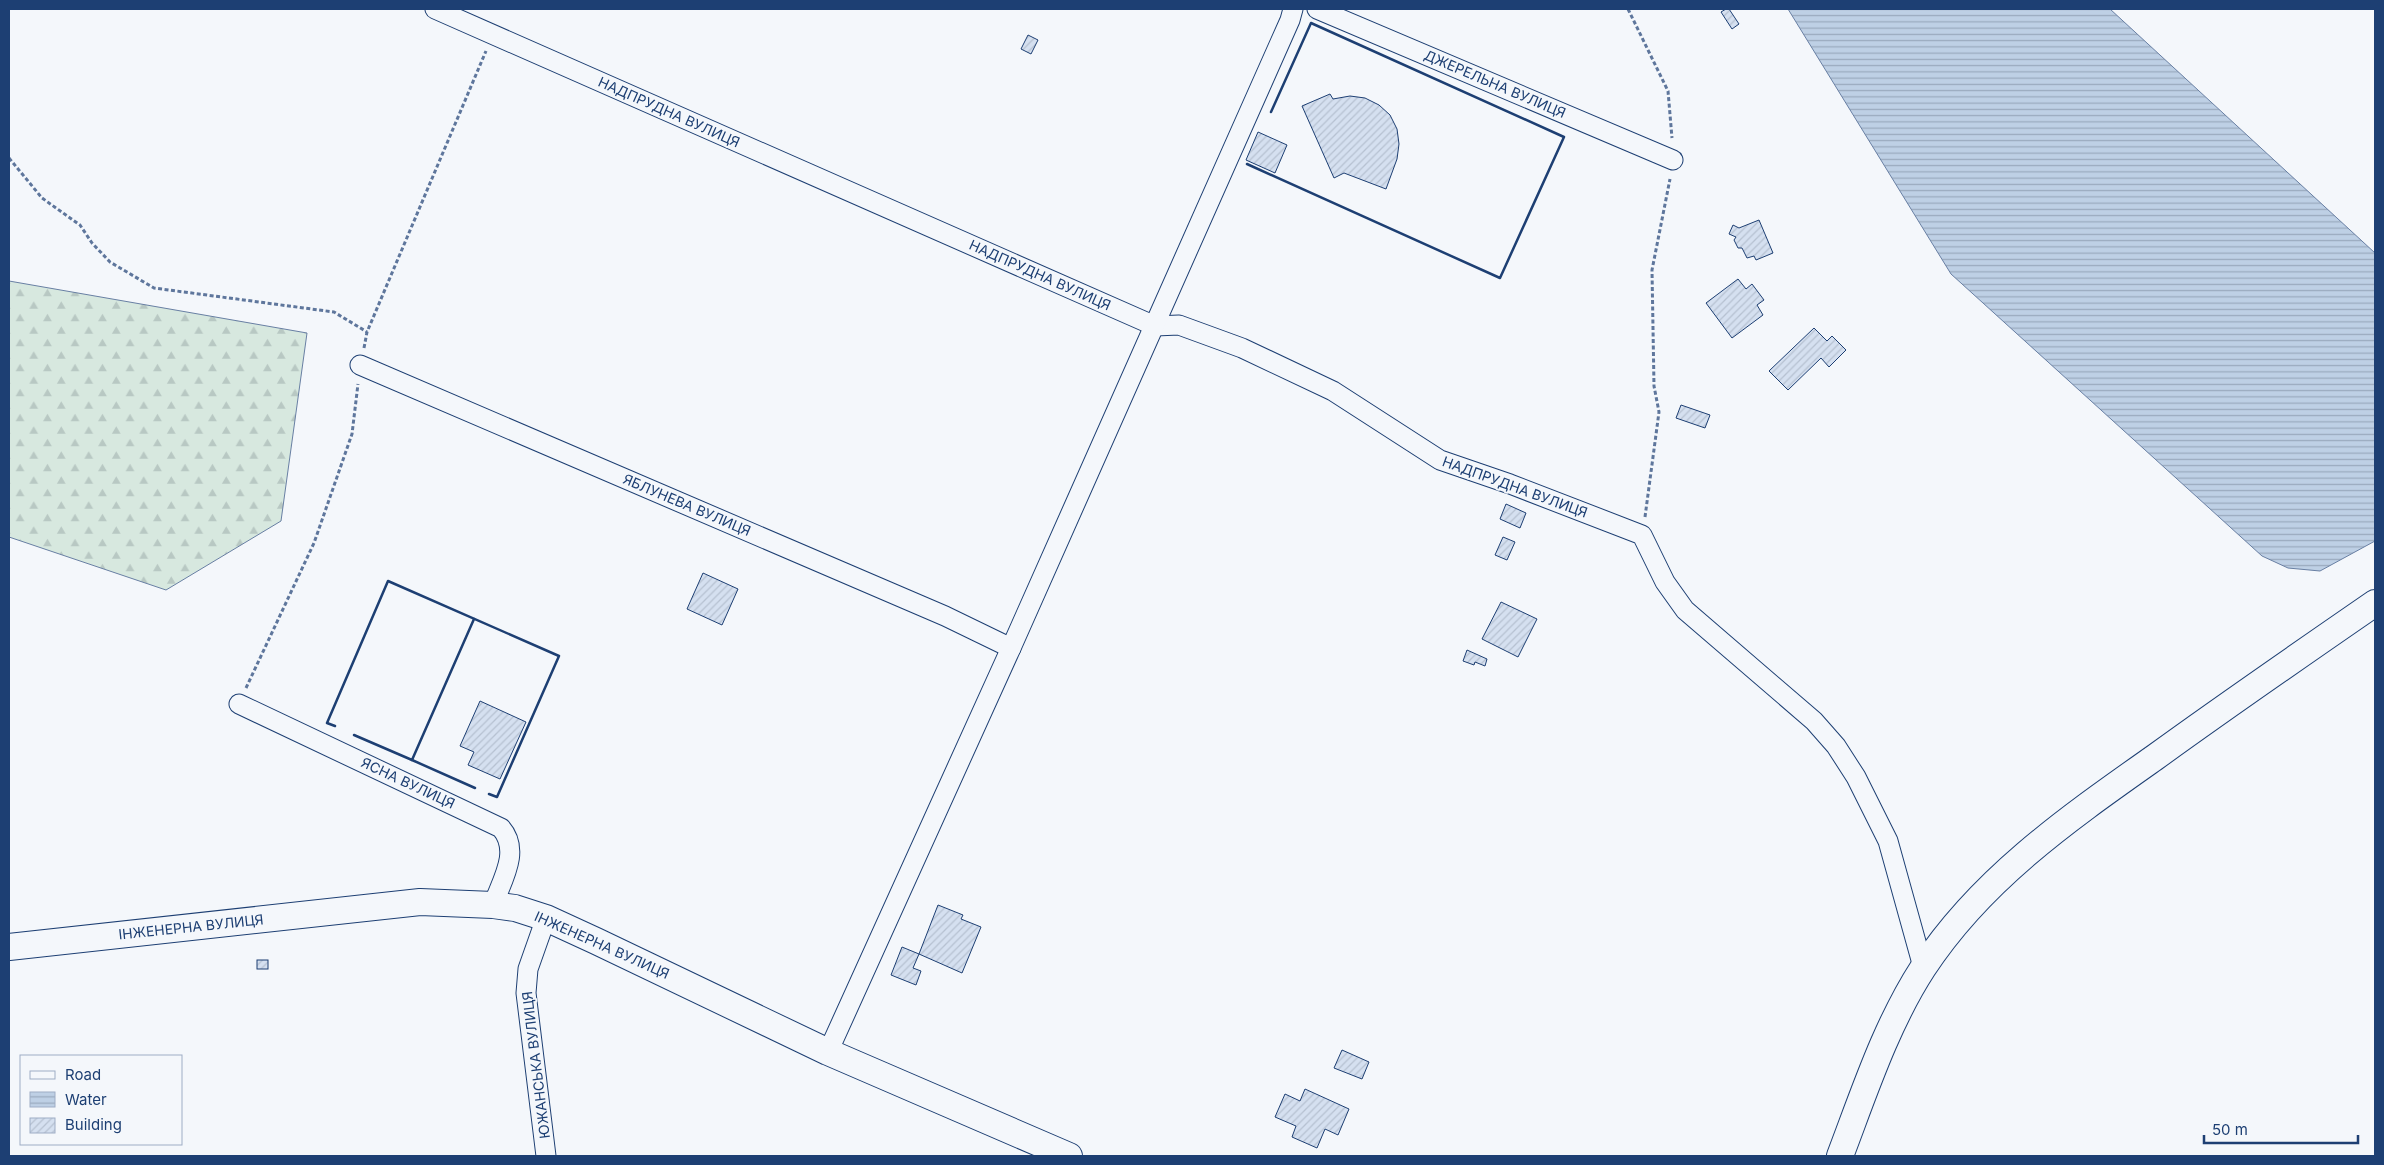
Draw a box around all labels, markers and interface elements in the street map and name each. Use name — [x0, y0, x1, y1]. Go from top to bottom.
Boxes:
street label: ДЖЕРЕЛЬНА ВУЛИЦЯ — [1422, 46, 1569, 121]
street label: НАДПРУДНА ВУЛИЦЯ — [596, 73, 743, 150]
street label: НАДПРУДНА ВУЛИЦЯ — [967, 236, 1114, 313]
street label: НАДПРУДНА ВУЛИЦЯ — [1440, 452, 1590, 521]
street label: ЯБЛУНЕВА ВУЛИЦЯ — [621, 470, 754, 539]
street label: ЯСНА ВУЛИЦЯ — [359, 753, 458, 812]
street label: ІНЖЕНЕРНА ВУЛИЦЯ — [532, 907, 672, 982]
street label: ІНЖЕНЕРНА ВУЛИЦЯ — [118, 910, 264, 943]
street label: ЮЖАНСЬКА ВУЛИЦЯ — [518, 991, 553, 1140]
legend — [20, 1055, 182, 1145]
text: Road — [65, 1065, 101, 1084]
text: Water — [65, 1090, 107, 1109]
scale bar — [2204, 1112, 2358, 1144]
text: Building — [65, 1115, 122, 1134]
text: 50 m — [2212, 1120, 2248, 1139]

